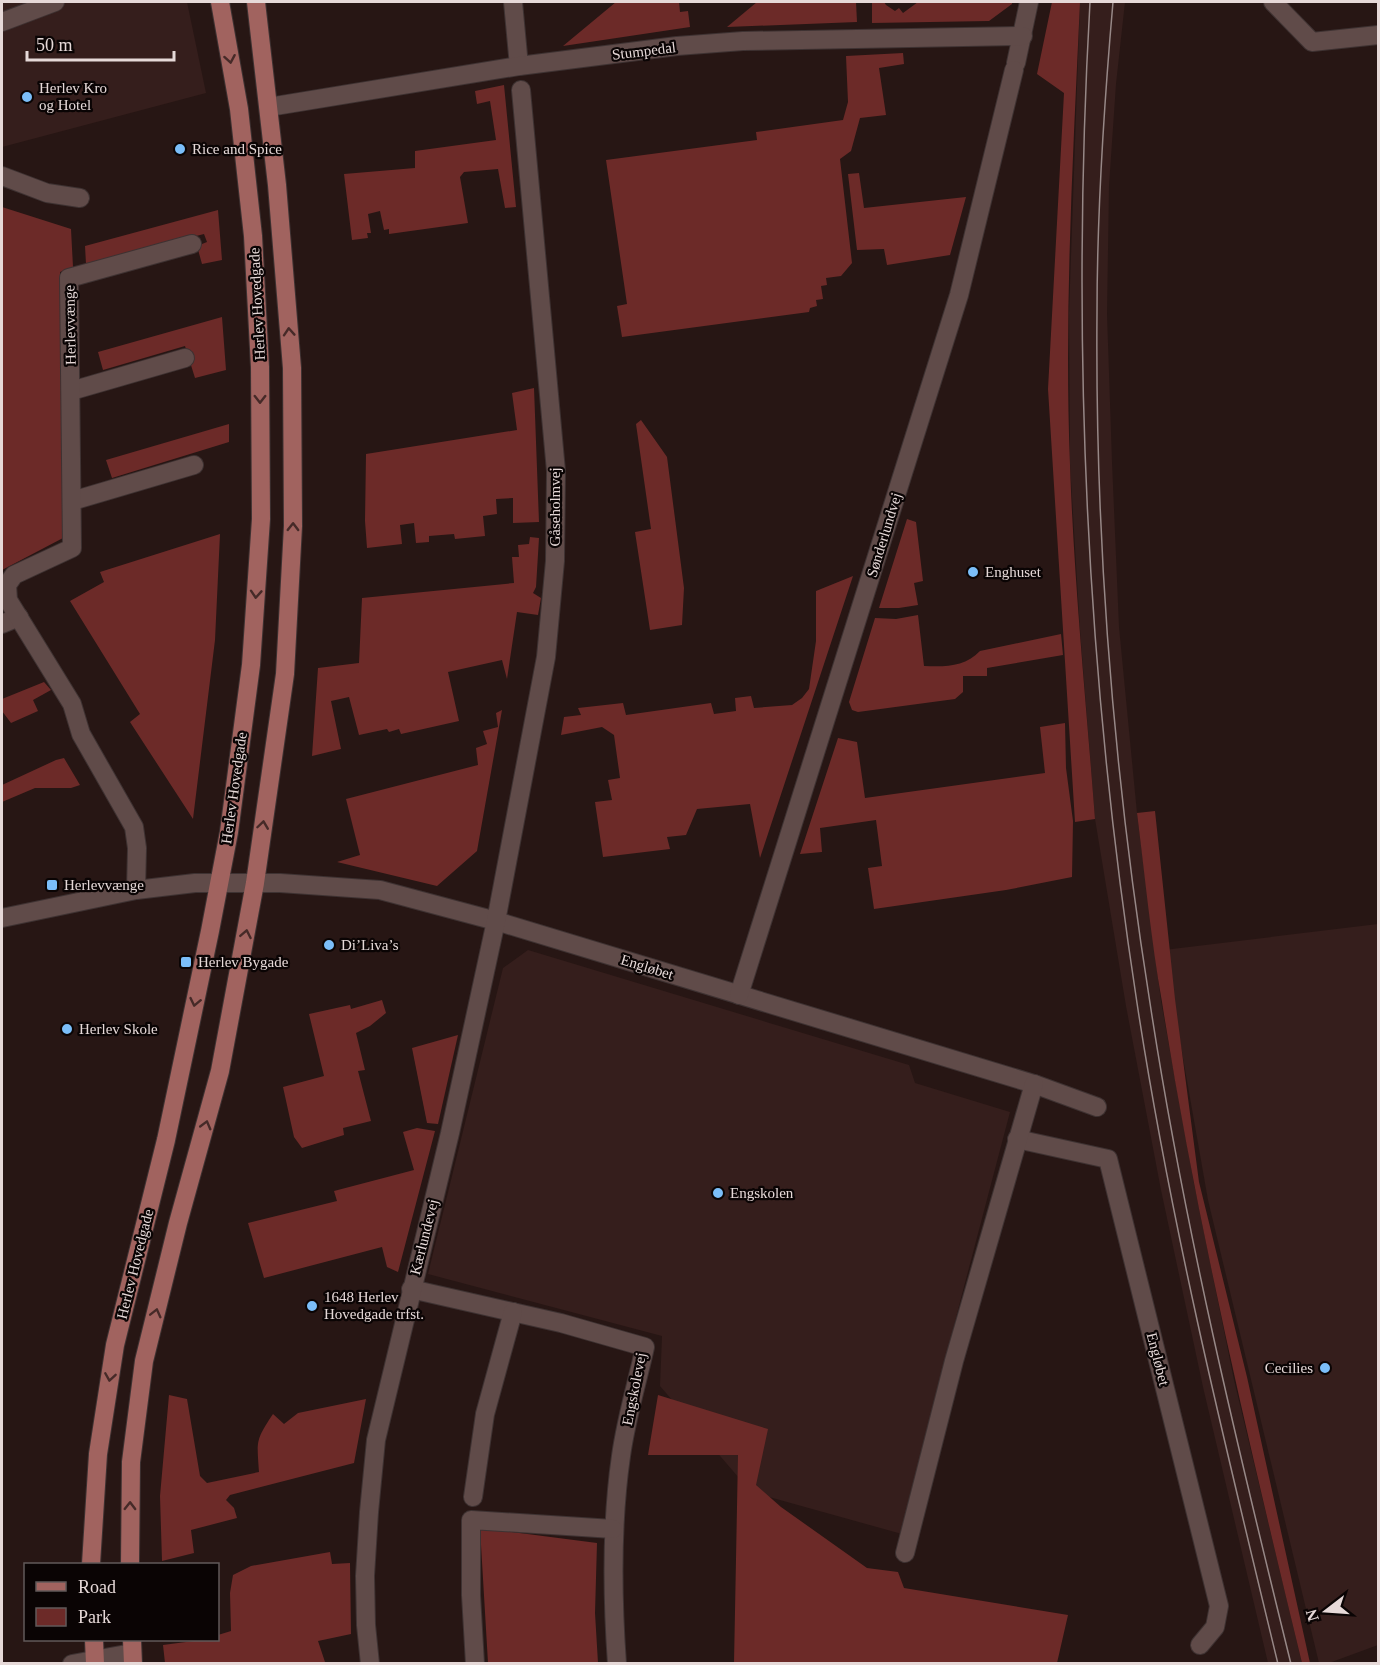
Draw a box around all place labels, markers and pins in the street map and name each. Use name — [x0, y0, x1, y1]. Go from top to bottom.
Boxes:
place label: Herlev Kro og Hotel — [39, 80, 107, 113]
marker: Herlev Kro og Hotel — [20, 90, 34, 104]
place label: Rice and Spice — [192, 141, 282, 157]
marker: Rice and Spice — [173, 142, 187, 156]
place label: Enghuset — [985, 564, 1042, 580]
marker: Enghuset — [966, 565, 980, 579]
place label: Herlevvænge — [64, 877, 144, 893]
marker: Herlevvænge — [45, 878, 59, 892]
place label: Di’Liva’s — [341, 937, 399, 953]
marker: Di’Liva’s — [322, 938, 336, 952]
place label: Herlev Bygade — [198, 954, 289, 970]
marker: Herlev Bygade — [179, 955, 193, 969]
place label: Herlev Skole — [79, 1021, 158, 1037]
marker: Herlev Skole — [60, 1022, 74, 1036]
place label: Engskolen — [730, 1185, 794, 1201]
marker: Engskolen — [711, 1186, 725, 1200]
place label: 1648 Herlev Hovedgade trfst. — [324, 1289, 424, 1322]
marker: 1648 Herlev Hovedgade trfst. — [305, 1299, 319, 1313]
place label: Cecilies — [1265, 1360, 1313, 1376]
marker: Cecilies — [1318, 1361, 1332, 1375]

